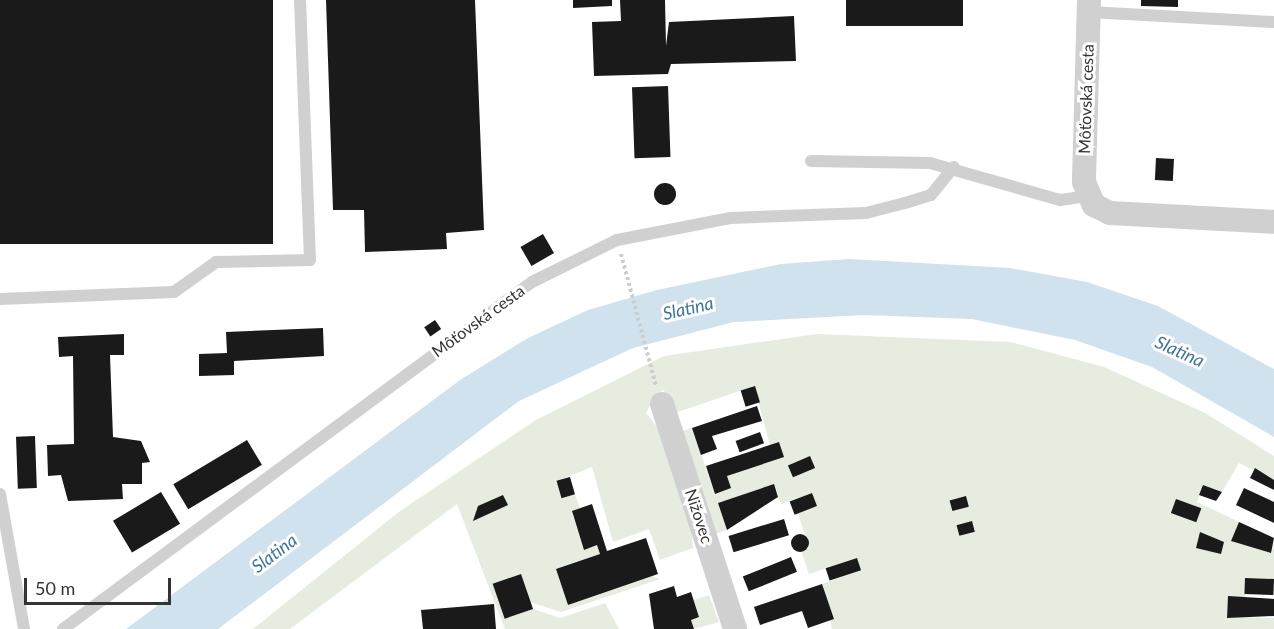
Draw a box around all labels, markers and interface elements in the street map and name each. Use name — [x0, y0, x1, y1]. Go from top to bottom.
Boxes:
street label: Môťovská cesta — [1074, 44, 1098, 154]
street label: Môťovská cesta — [428, 281, 528, 361]
water label: Slatina — [661, 292, 715, 324]
water label: Slatina — [1152, 331, 1208, 371]
street label: Nižovec — [681, 486, 717, 546]
water label: Slatina — [247, 529, 301, 577]
scale bar — [27, 566, 174, 604]
text: 50 m — [35, 577, 75, 599]

